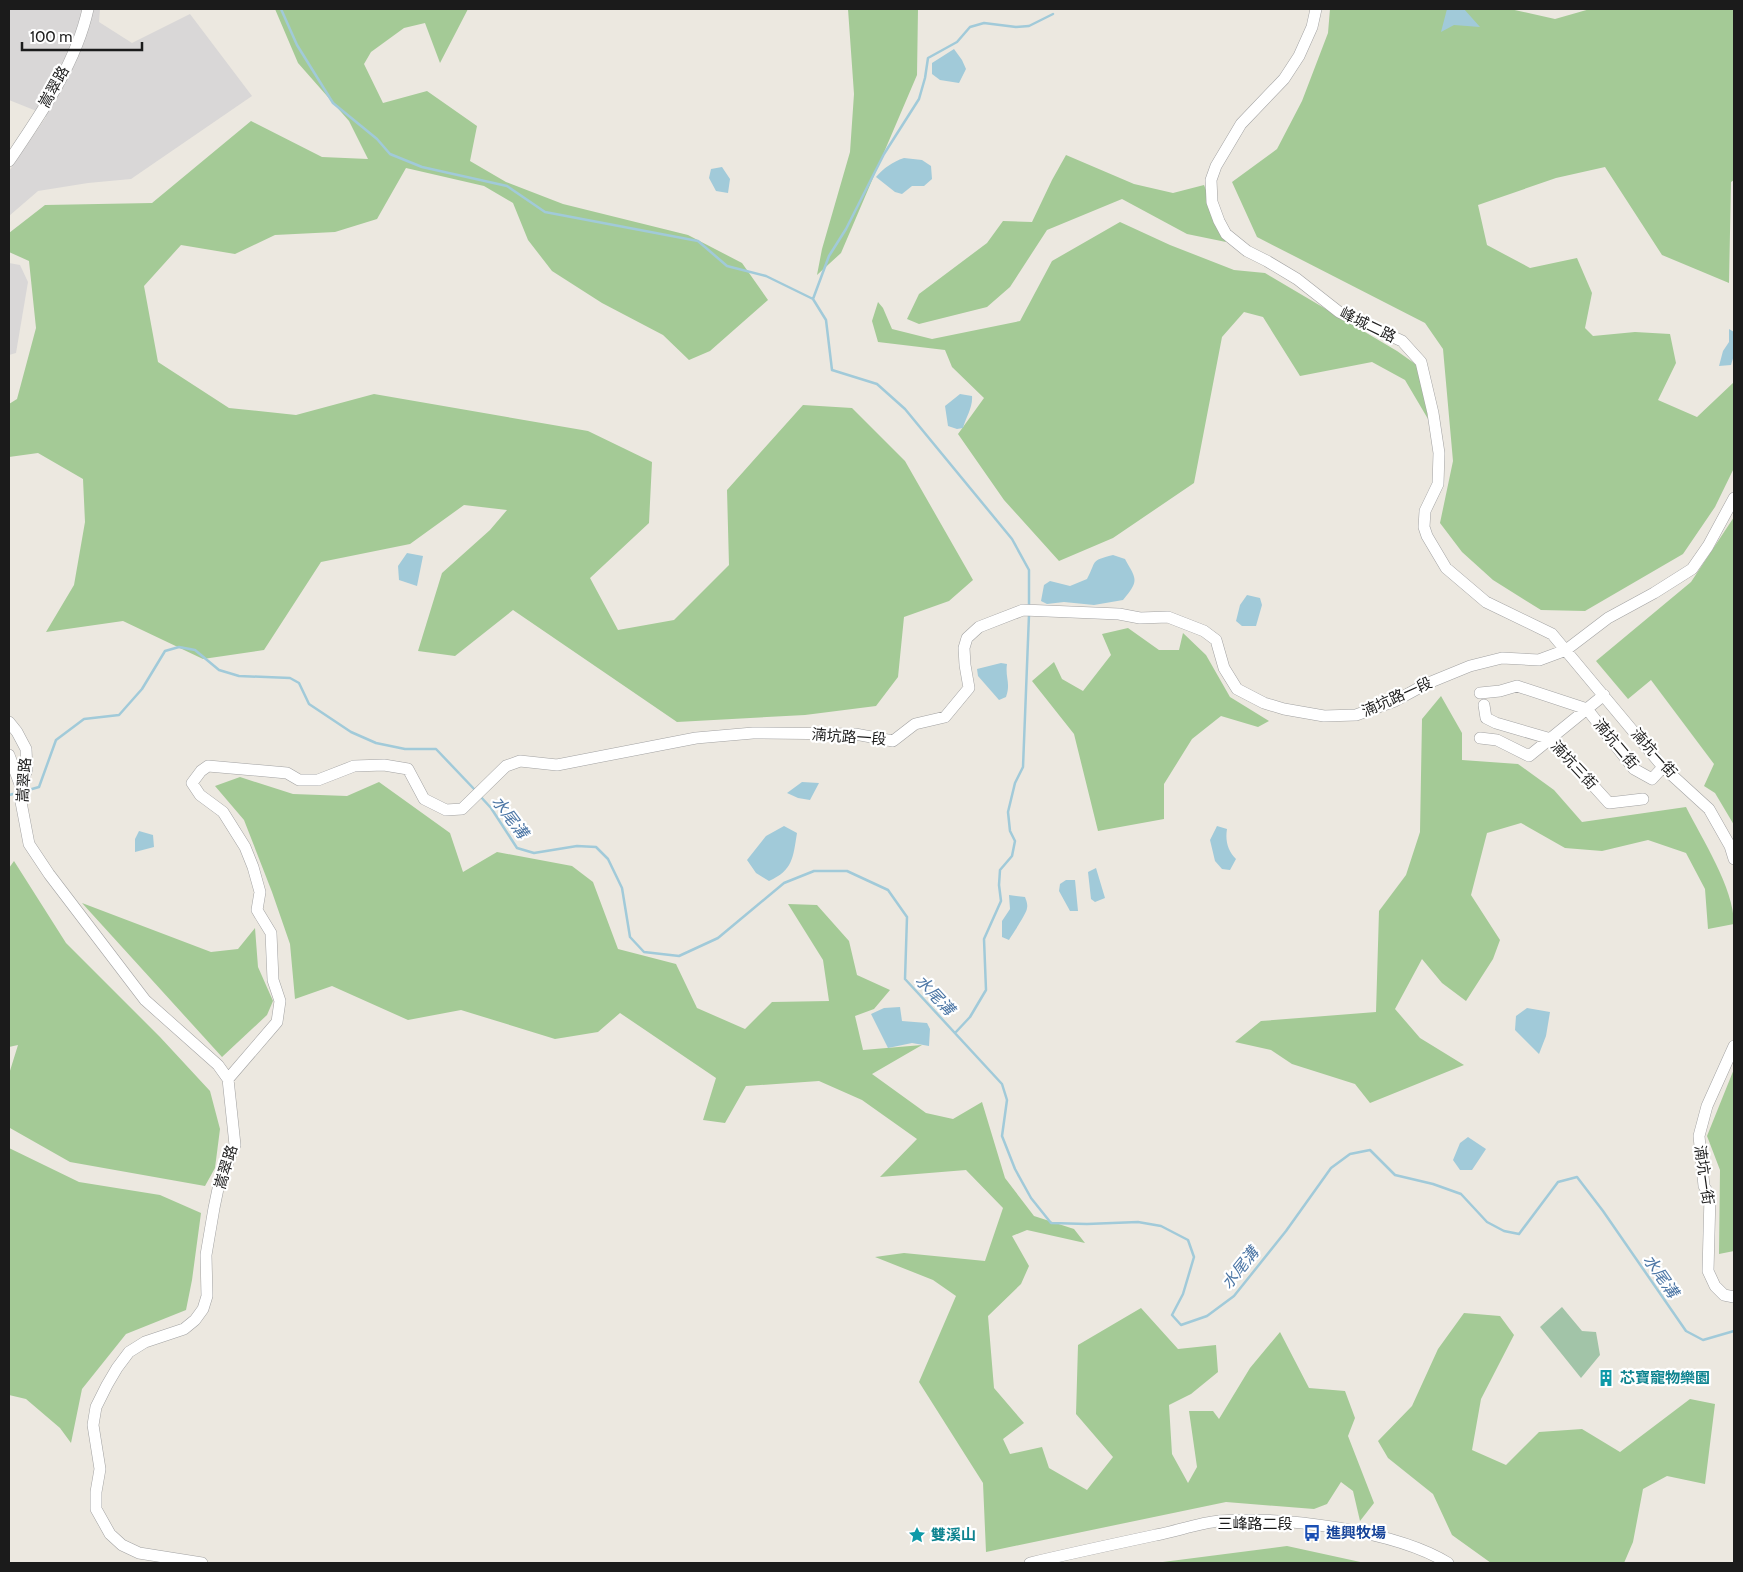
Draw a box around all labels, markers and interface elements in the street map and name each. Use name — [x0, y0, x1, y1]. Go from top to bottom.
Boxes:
scale bar — [22, 20, 142, 52]
text: 100 m — [30, 28, 72, 46]
street label: 嵩翠路 — [35, 63, 73, 111]
street label: 峰城二路 — [1337, 304, 1399, 346]
street label: 湳坑路一段 — [1359, 674, 1435, 720]
street label: 湳坑二街 — [1590, 715, 1642, 773]
street label: 湳坑路一段 — [811, 725, 887, 749]
street label: 湳坑一街 — [1627, 725, 1681, 781]
street label: 湳坑三街 — [1547, 737, 1601, 793]
street label: 嵩翠路 — [13, 757, 35, 803]
water label: 水尾溝 — [488, 792, 533, 843]
water label: 水尾溝 — [912, 971, 960, 1020]
street label: 嵩翠路 — [211, 1143, 241, 1191]
street label: 湳坑一街 — [1691, 1144, 1717, 1206]
water label: 水尾溝 — [1218, 1242, 1264, 1293]
water label: 水尾溝 — [1639, 1251, 1684, 1303]
building icon: 芯寶寵物樂園 — [1596, 1368, 1616, 1388]
place label: 芯寶寵物樂園 — [1620, 1369, 1710, 1387]
street label: 三峰路二段 — [1217, 1515, 1293, 1533]
bus stop icon: 進興牧場 — [1302, 1523, 1322, 1543]
place label: 進興牧場 — [1326, 1524, 1386, 1542]
place icon: 雙溪山 — [907, 1525, 927, 1545]
place label: 雙溪山 — [931, 1526, 976, 1544]

